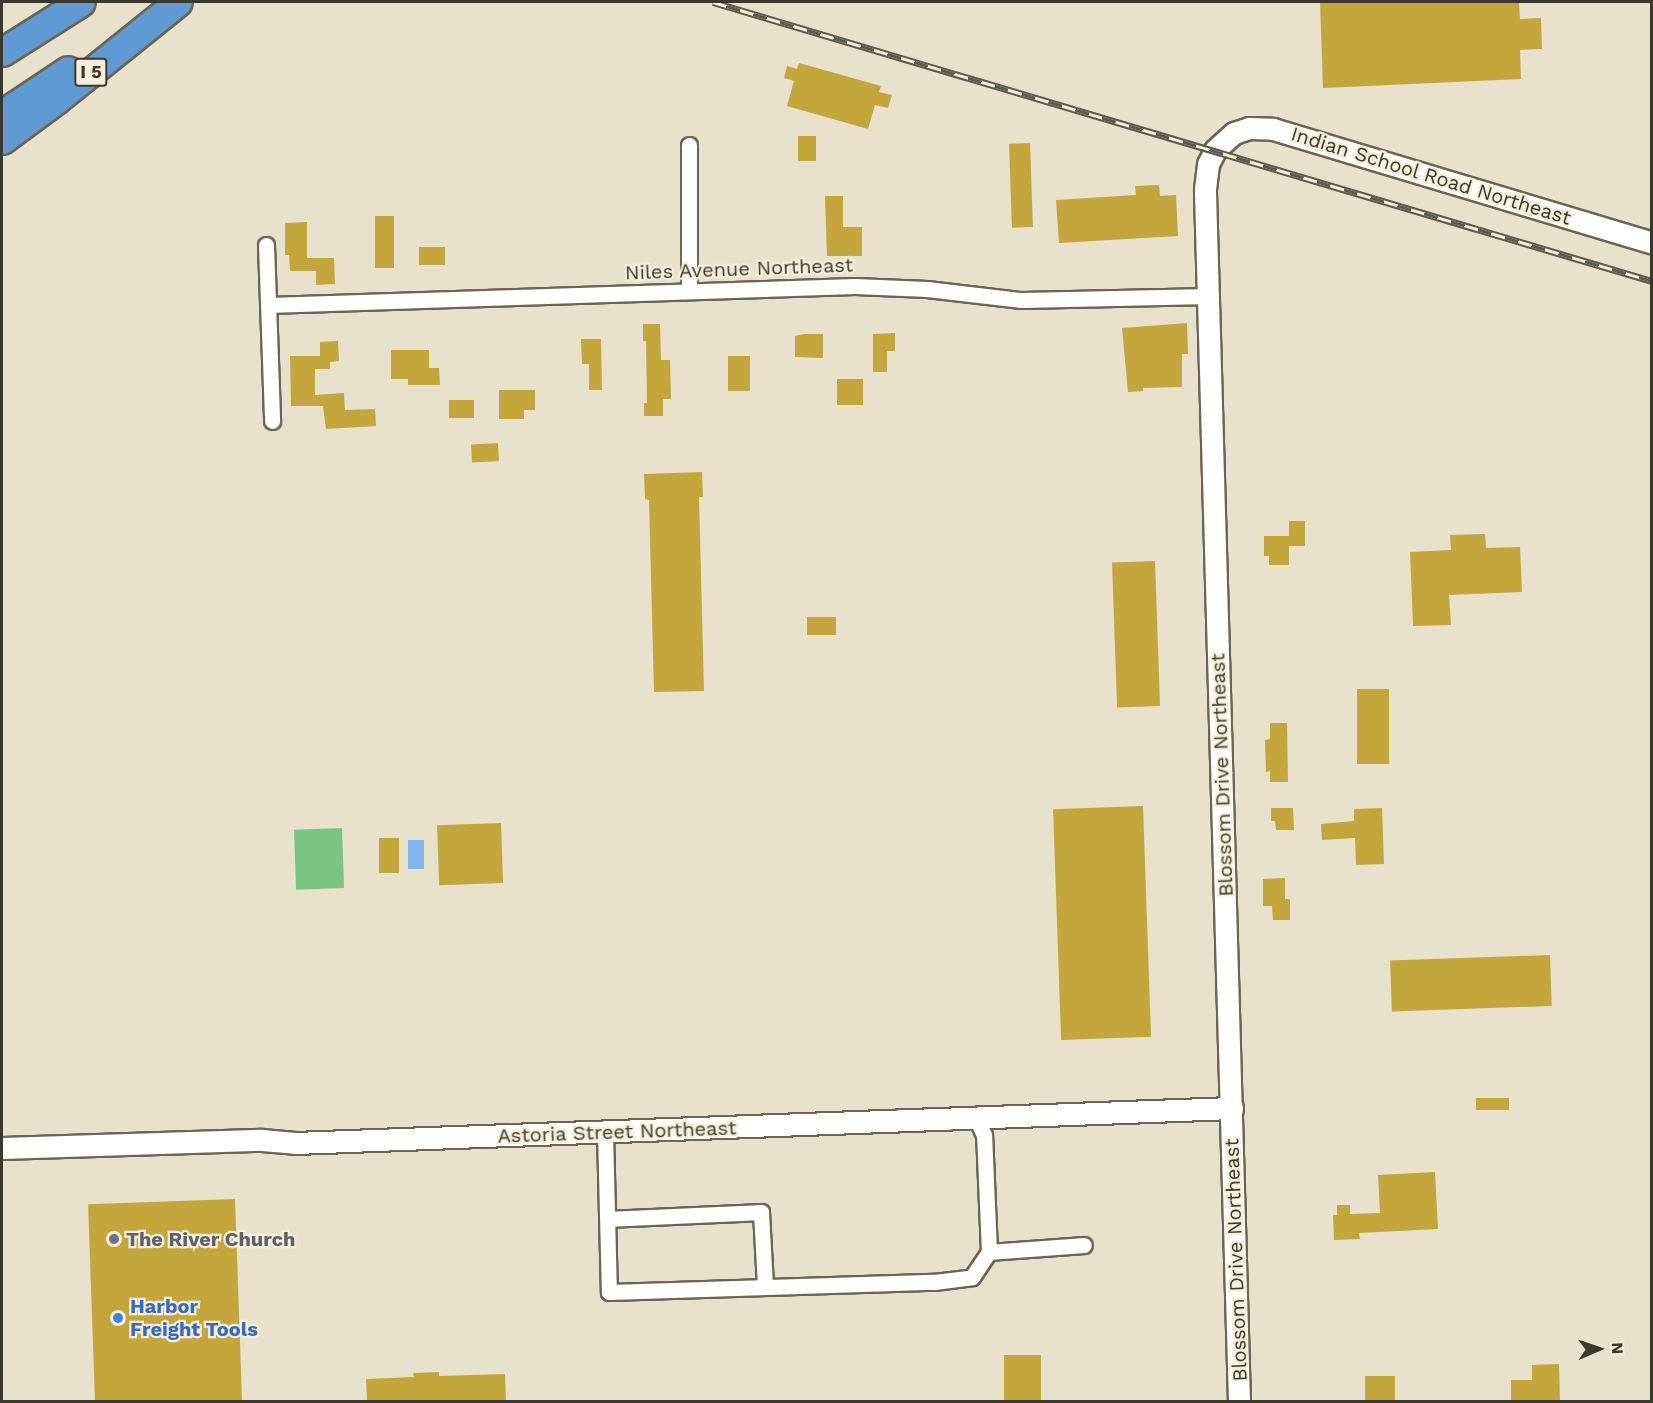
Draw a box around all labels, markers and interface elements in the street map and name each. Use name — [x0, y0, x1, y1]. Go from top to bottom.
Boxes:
road number: I 5 — [73, 57, 109, 87]
street label: Indian School Road Northeast — [1288, 122, 1574, 230]
street label: Niles Avenue Northeast — [624, 253, 854, 285]
street label: Blossom Drive Northeast — [1206, 653, 1238, 897]
street label: Astoria Street Northeast — [497, 1116, 737, 1148]
street label: Blossom Drive Northeast — [1220, 1138, 1252, 1382]
place label: The River Church — [126, 1227, 296, 1251]
marker: The River Church — [107, 1232, 121, 1246]
place label: Harbor Freight Tools — [130, 1294, 258, 1341]
marker: Harbor Freight Tools — [111, 1311, 125, 1325]
north arrow — [1569, 1319, 1629, 1379]
text: N — [1608, 1342, 1627, 1355]

